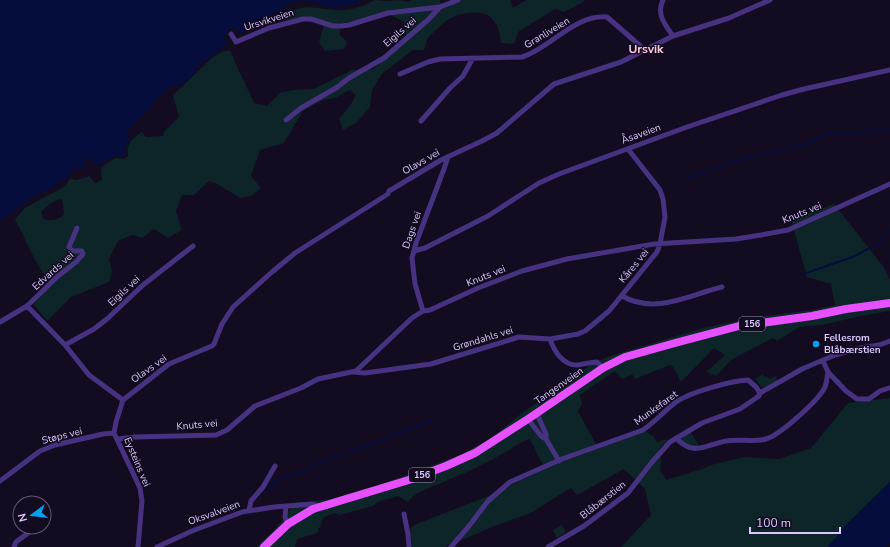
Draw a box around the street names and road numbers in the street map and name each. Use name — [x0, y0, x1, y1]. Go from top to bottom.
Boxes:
street label: Ursvikveien — [242, 5, 296, 35]
street label: Eigils vei — [381, 14, 419, 50]
street label: Granliveien — [522, 14, 572, 52]
street label: Åsaveien — [619, 120, 663, 148]
street label: Olavs vei — [400, 146, 442, 178]
street label: Knuts vei — [780, 199, 824, 227]
street label: Dags vei — [399, 209, 425, 251]
street label: Kåres vei — [616, 246, 652, 286]
street label: Edvards vei — [29, 249, 77, 293]
street label: Knuts vei — [464, 262, 508, 290]
street label: Eigils vei — [105, 272, 143, 310]
road number: 156 — [739, 317, 765, 331]
street label: Grøndahls vei — [451, 323, 515, 355]
street label: Olavs vei — [128, 351, 170, 387]
street label: Tangenveien — [532, 364, 586, 408]
street label: Munkefaret — [631, 387, 681, 429]
street label: Knuts vei — [176, 416, 218, 434]
street label: Støps vei — [40, 424, 84, 448]
street label: Eysteins vei — [120, 435, 154, 489]
road number: 156 — [409, 468, 435, 482]
street label: Blåbærstien — [577, 478, 629, 522]
street label: Oksvalveien — [186, 497, 242, 529]

